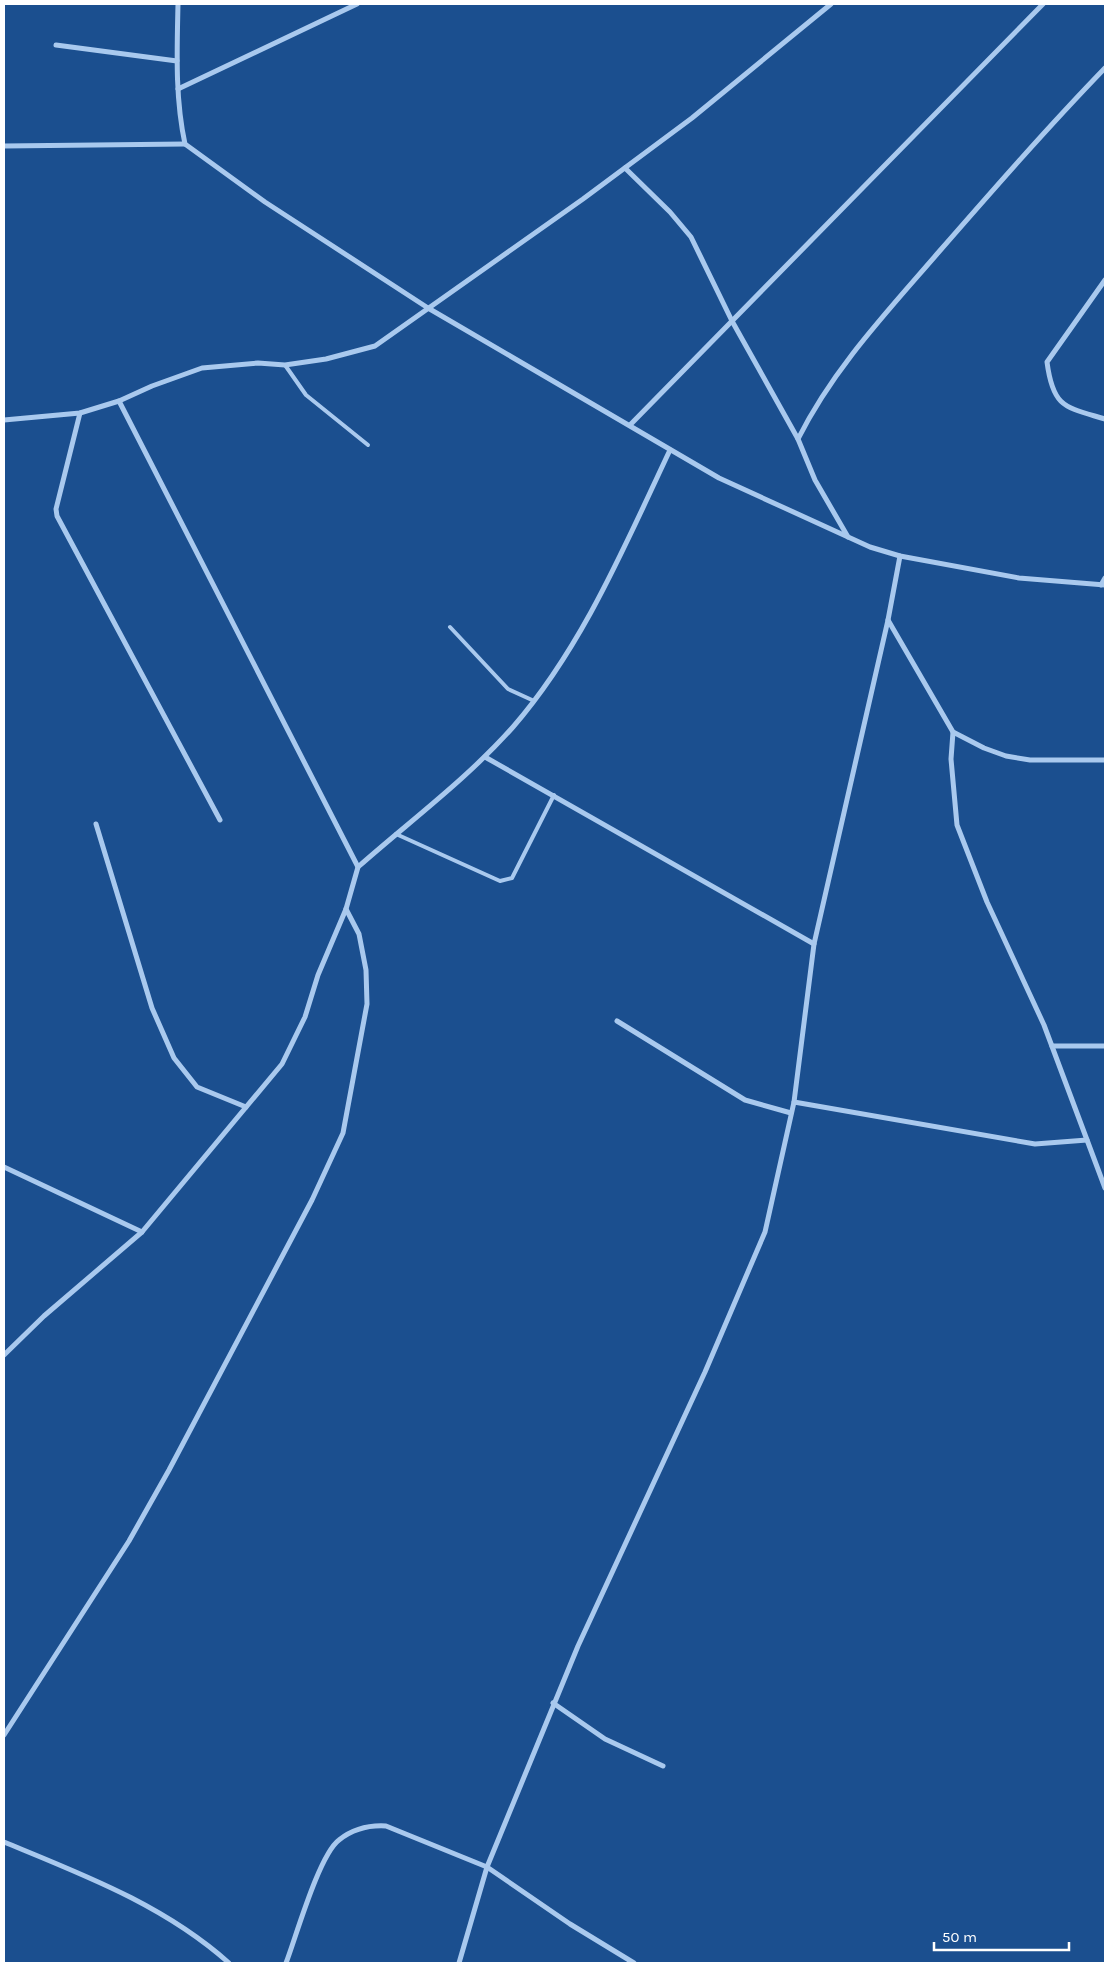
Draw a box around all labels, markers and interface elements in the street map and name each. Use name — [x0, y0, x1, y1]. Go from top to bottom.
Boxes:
scale bar — [934, 1920, 1069, 1952]
text: 50 m — [942, 1928, 977, 1946]

